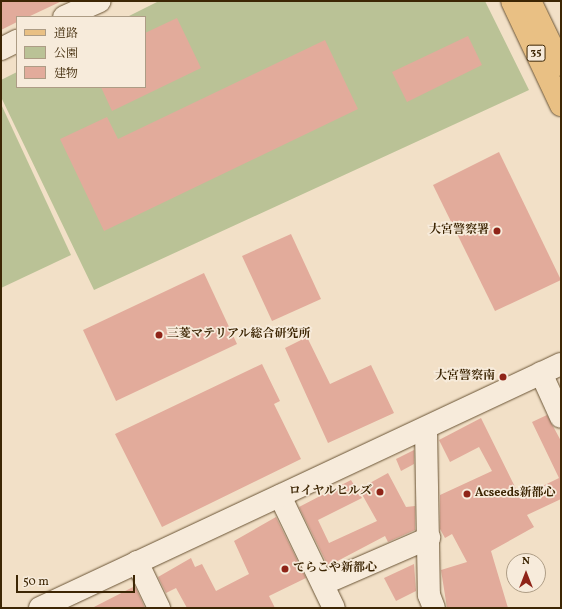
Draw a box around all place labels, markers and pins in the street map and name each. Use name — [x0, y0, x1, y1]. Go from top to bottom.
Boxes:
place label: 大宮警察署 — [429, 224, 489, 238]
marker: 大宮警察署 — [492, 226, 502, 236]
place label: 三菱マテリアル総合研究所 — [167, 328, 311, 342]
marker: 三菱マテリアル総合研究所 — [154, 330, 164, 340]
place label: 大宮警察南 — [435, 370, 495, 384]
marker: 大宮警察南 — [498, 372, 508, 382]
place label: ロイヤルヒルズ — [288, 485, 372, 499]
marker: ロイヤルヒルズ — [375, 487, 385, 497]
place label: Acseeds新都心 — [475, 487, 555, 501]
marker: Acseeds新都心 — [462, 489, 472, 499]
place label: てらこや新都心 — [293, 562, 377, 576]
marker: てらこや新都心 — [280, 564, 290, 574]

